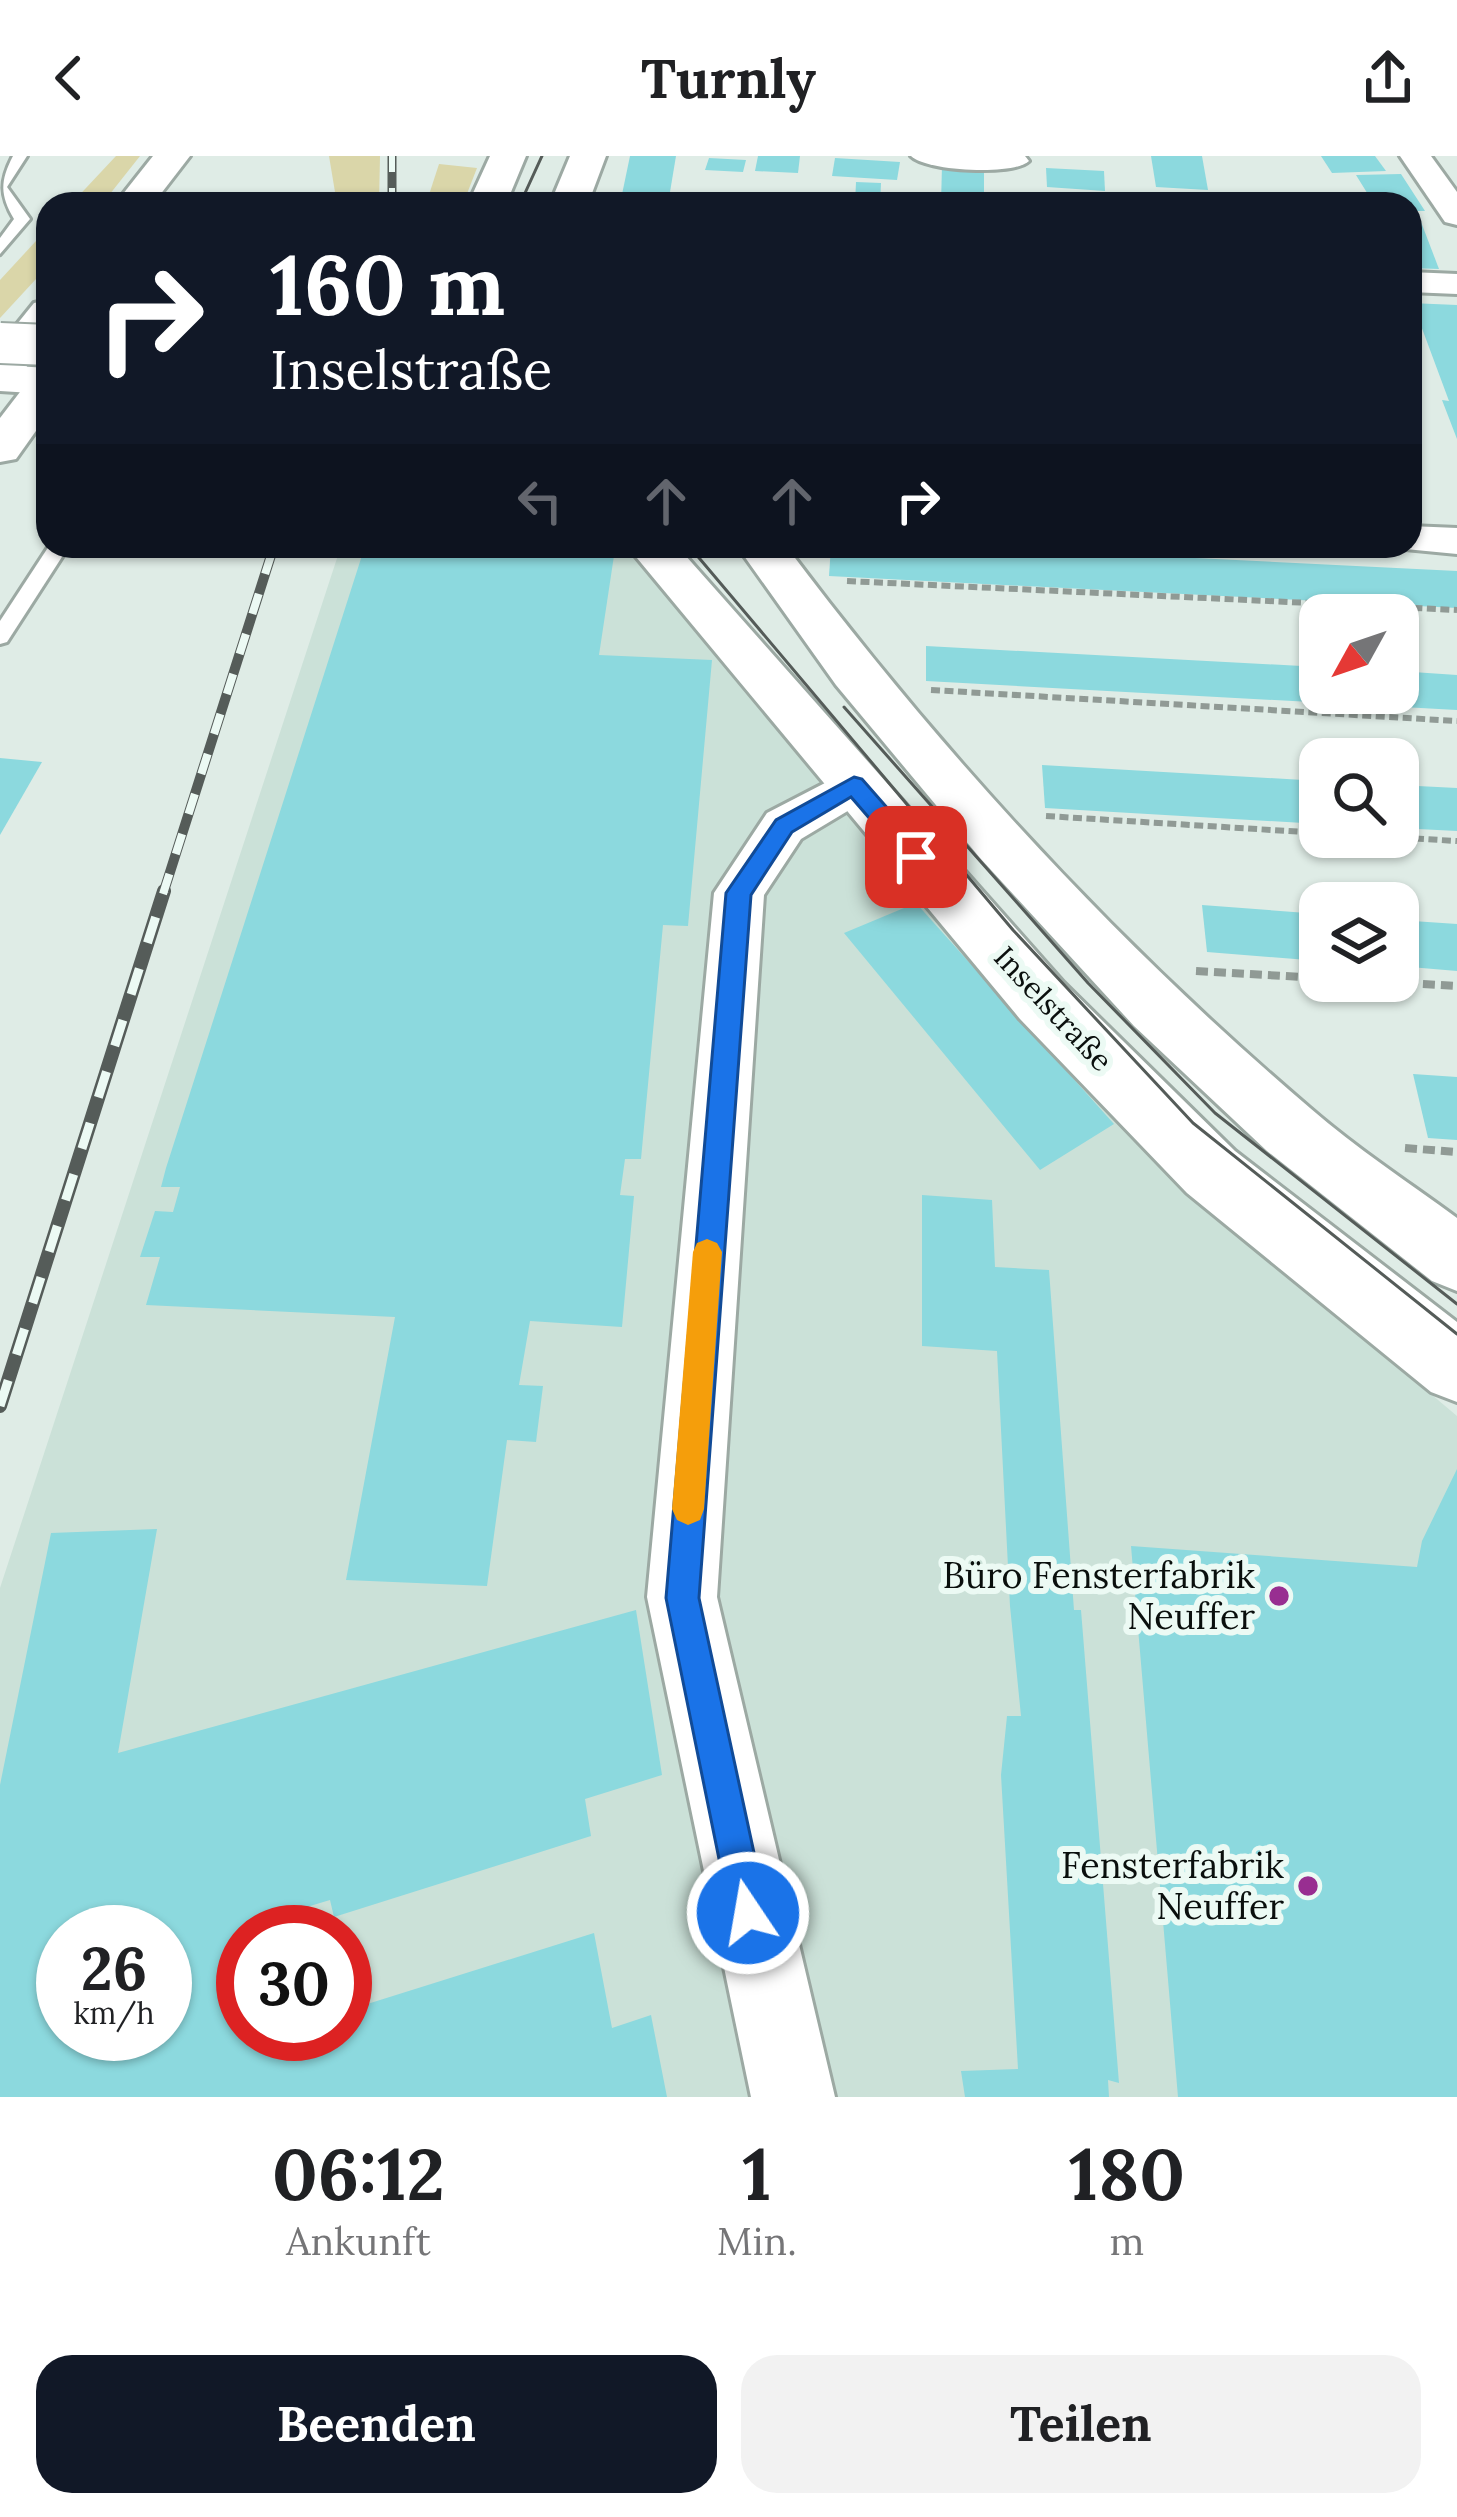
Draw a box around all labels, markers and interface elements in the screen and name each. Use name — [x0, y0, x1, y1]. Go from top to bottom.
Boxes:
text: Turnly — [641, 44, 816, 113]
icon: back — [36, 45, 102, 111]
icon: share — [1355, 45, 1421, 111]
text: 160 m — [270, 230, 505, 338]
icon: right — [72, 240, 228, 396]
text: Inselstraße — [270, 335, 552, 404]
icon: left — [507, 468, 573, 534]
icon: ahead — [633, 468, 699, 534]
icon: ahead — [759, 468, 825, 534]
icon: right — [885, 468, 951, 534]
north arrow — [1299, 594, 1419, 714]
map controls — [1299, 594, 1419, 1002]
button: search — [1299, 738, 1419, 858]
pin — [865, 806, 967, 908]
icon: arrive — [883, 824, 949, 890]
button: layers — [1299, 882, 1419, 1002]
street label: Inselstraße — [986, 938, 1121, 1079]
place label: Büro Fensterfabrik Neuffer — [943, 1552, 1256, 1639]
marker: Büro Fensterfabrik Neuffer — [1266, 1583, 1292, 1609]
place label: Fensterfabrik Neuffer — [1061, 1842, 1285, 1929]
position arrow — [685, 1850, 811, 1976]
marker: Fensterfabrik Neuffer — [1295, 1873, 1321, 1899]
speed limit sign: 30 — [216, 1905, 372, 2061]
text: 26 — [81, 1930, 147, 2006]
text: km/h — [73, 1994, 155, 2032]
text: 06:12 — [272, 2128, 445, 2220]
text: 1 — [742, 2128, 771, 2220]
text: 180 — [1069, 2128, 1185, 2220]
text: Ankunft — [286, 2216, 431, 2266]
text: Min. — [717, 2216, 797, 2266]
text: m — [1109, 2216, 1144, 2266]
button: Beenden — [36, 2355, 717, 2493]
button: Teilen — [741, 2355, 1421, 2493]

